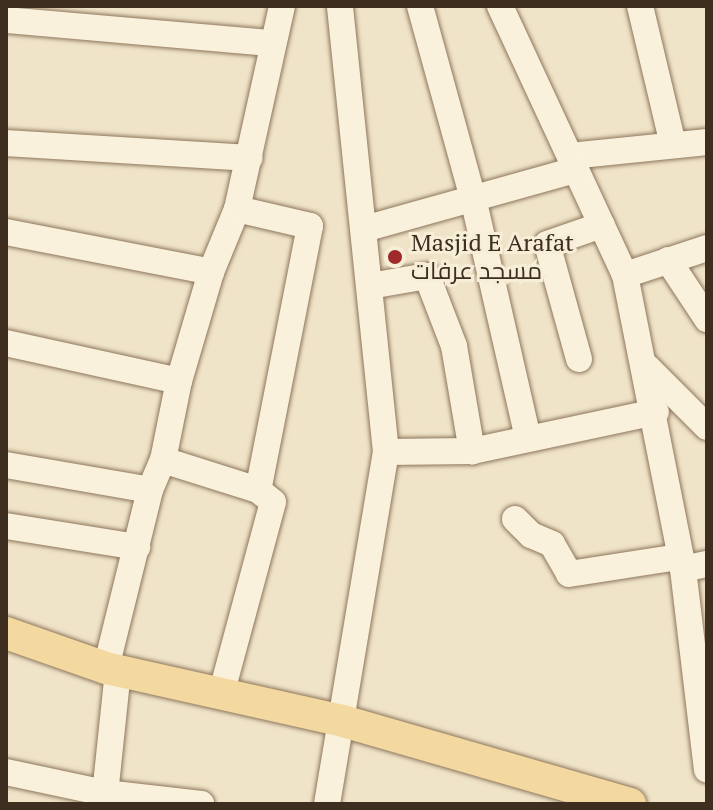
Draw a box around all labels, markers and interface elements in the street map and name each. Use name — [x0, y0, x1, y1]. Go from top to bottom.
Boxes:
place label: Masjid E Arafat مسجد عرفات — [411, 229, 574, 285]
marker: Masjid E Arafat مسجد عرفات — [386, 248, 404, 266]

